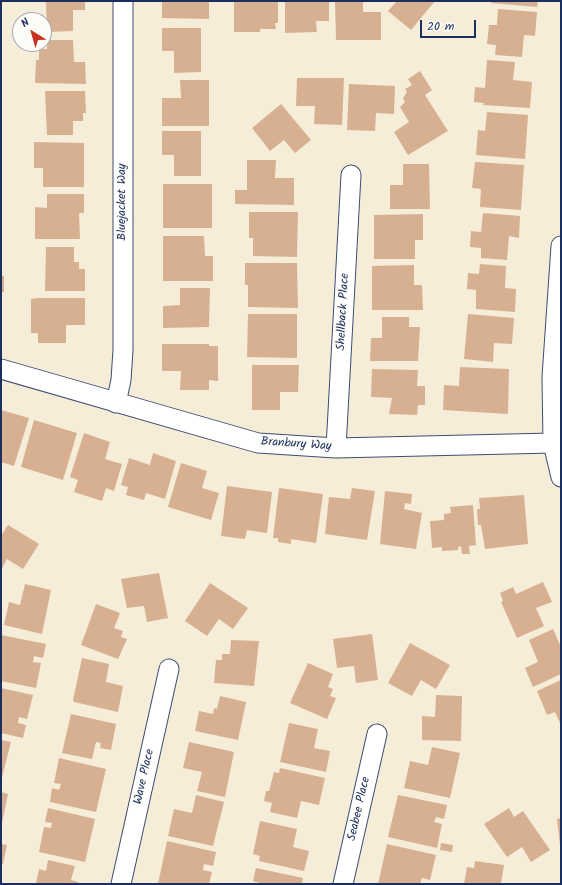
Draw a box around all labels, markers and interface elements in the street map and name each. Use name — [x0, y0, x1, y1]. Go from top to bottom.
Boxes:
north arrow — [12, 12, 52, 52]
scale bar — [422, 12, 478, 38]
text: N — [17, 14, 34, 32]
text: 20 m — [427, 17, 454, 36]
street label: Bluejacket Way — [116, 164, 130, 240]
street label: Shellback Place — [335, 273, 353, 351]
street label: Branbury Way — [260, 435, 332, 455]
street label: Wave Place — [132, 748, 158, 806]
street label: Seabee Place — [346, 776, 374, 842]

